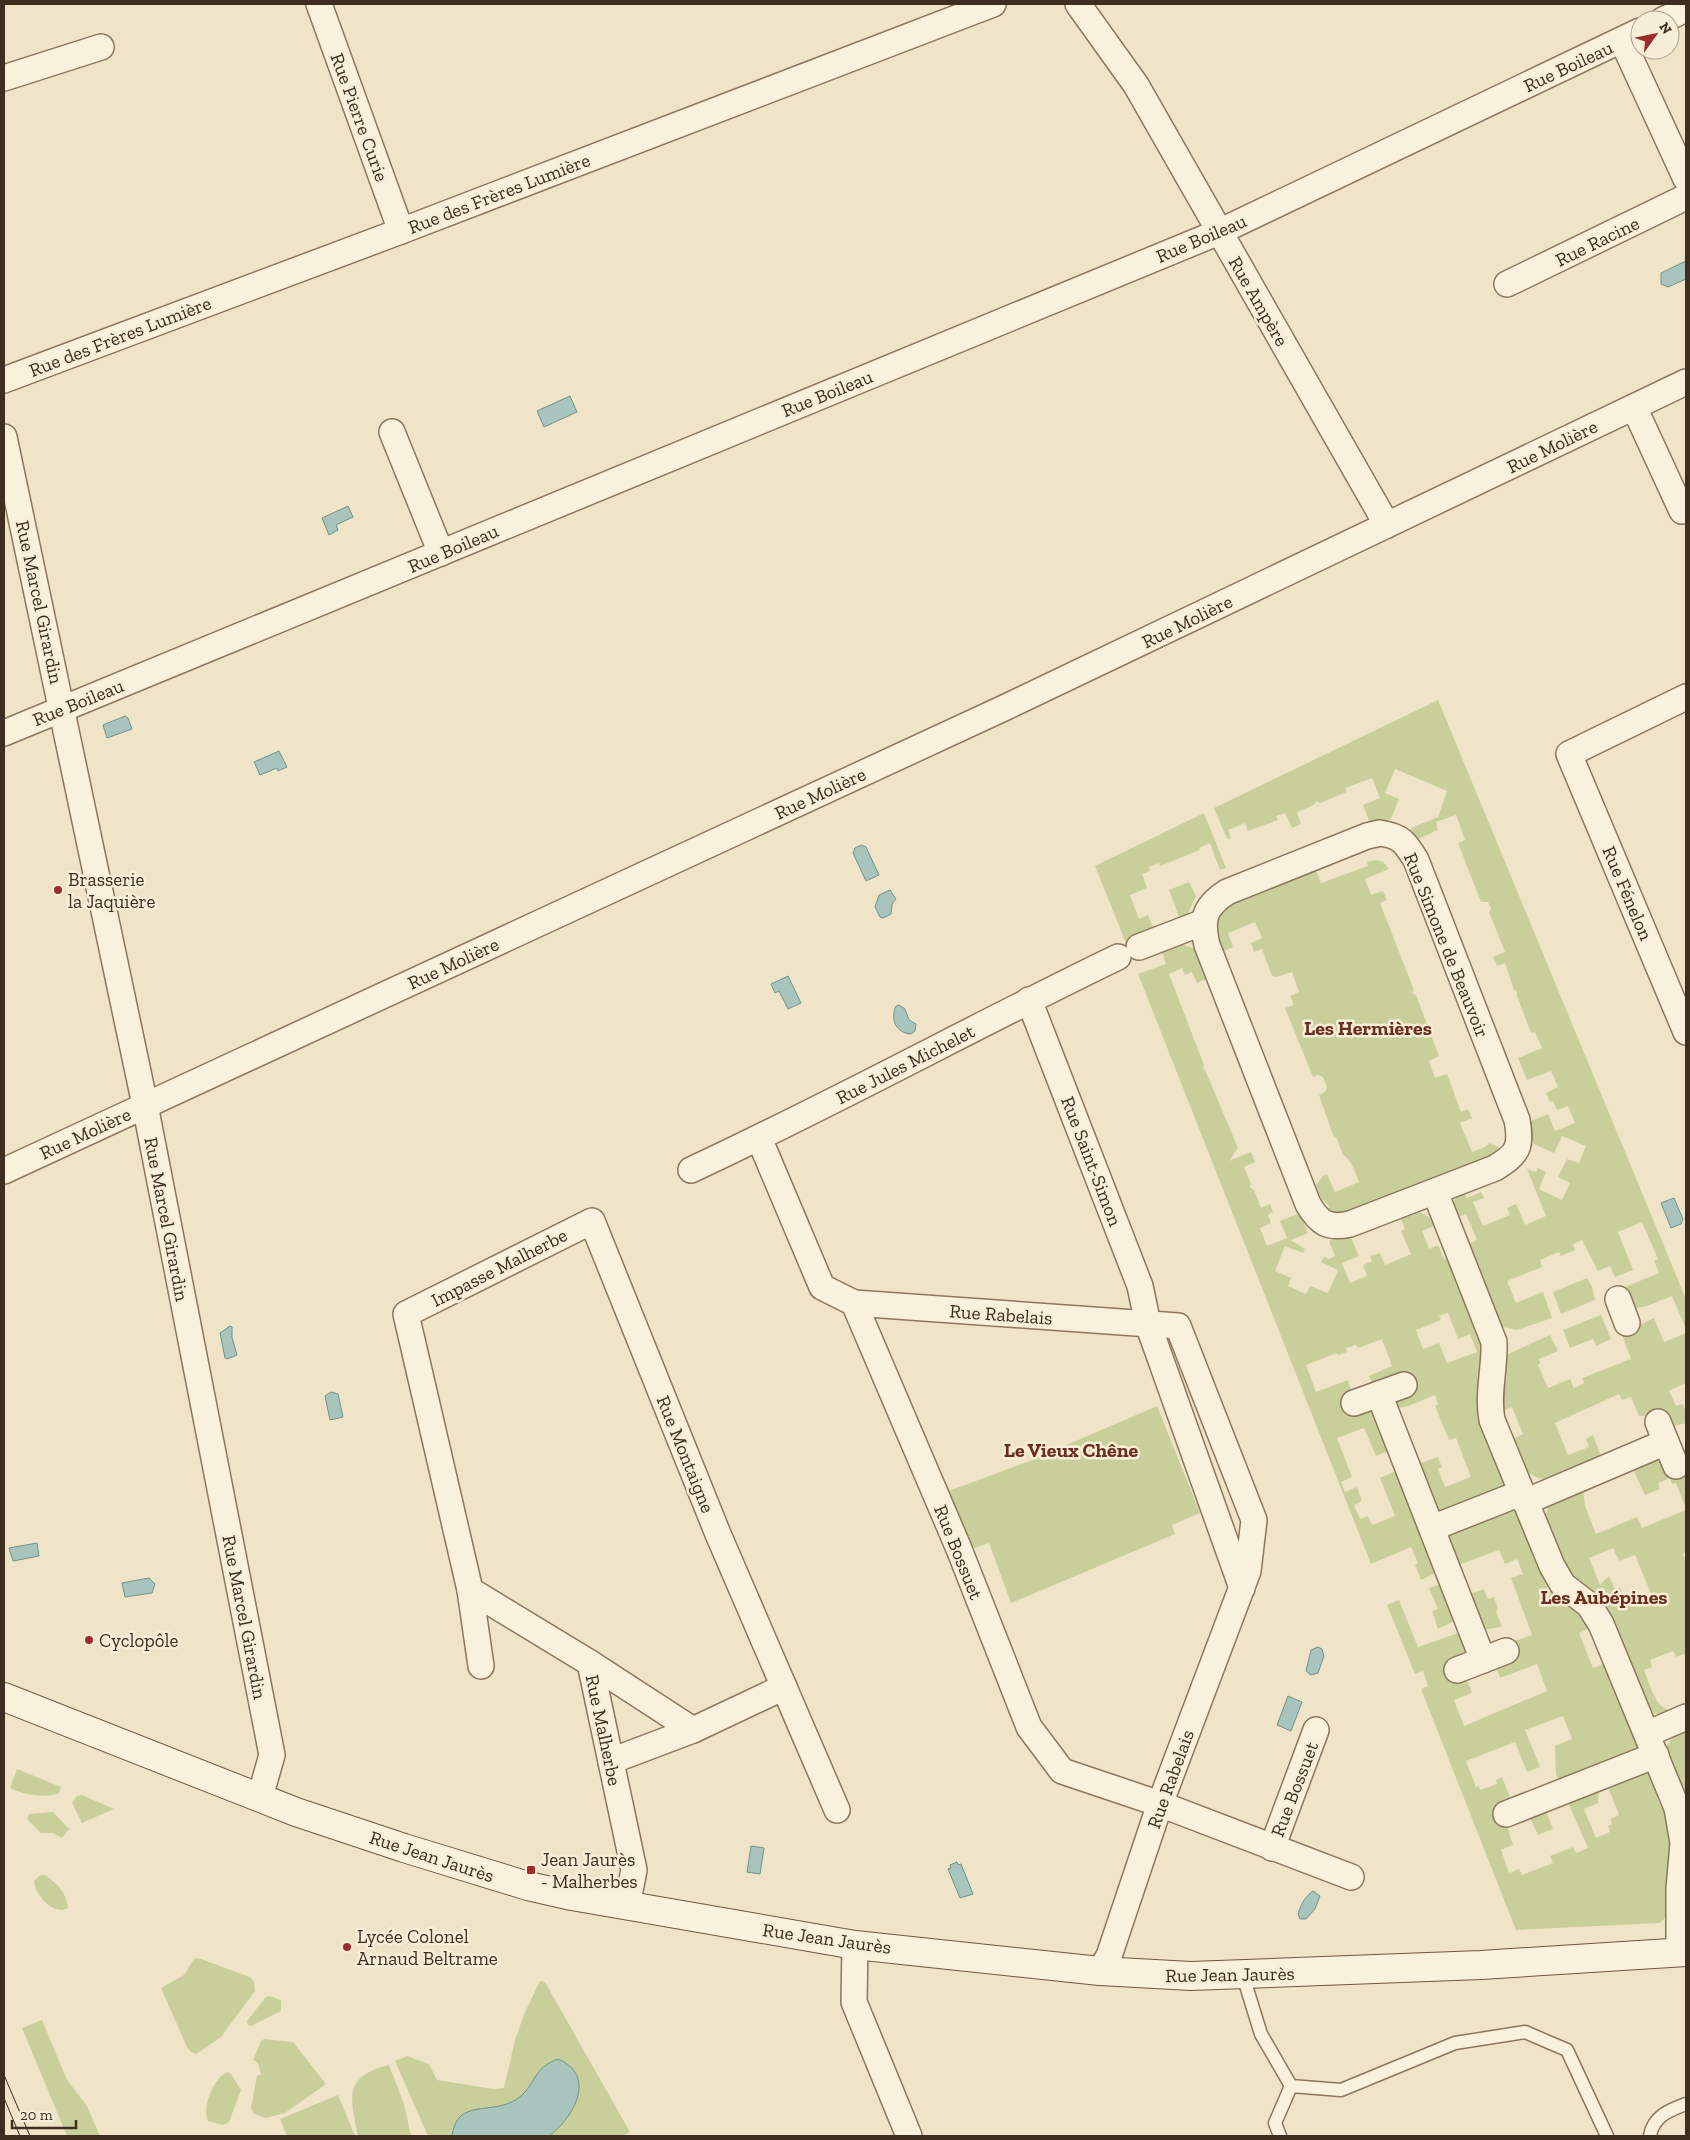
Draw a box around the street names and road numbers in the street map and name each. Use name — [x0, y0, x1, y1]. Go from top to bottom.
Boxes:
street label: Rue Boileau — [1520, 36, 1617, 97]
street label: Rue Pierre Curie — [326, 50, 393, 185]
street label: Rue des Frères Lumière — [405, 148, 593, 239]
street label: Rue Boileau — [1153, 209, 1250, 268]
street label: Rue Racine — [1552, 211, 1643, 272]
street label: Rue Ampère — [1224, 252, 1294, 350]
street label: Rue des Frères Lumière — [26, 291, 214, 382]
street label: Rue Boileau — [778, 365, 876, 422]
street label: Rue Molière — [1503, 415, 1601, 478]
street label: Rue Marcel Girardin — [11, 518, 68, 686]
street label: Rue Boileau — [405, 519, 502, 578]
street label: Rue Molière — [1138, 590, 1236, 653]
street label: Rue Boileau — [29, 674, 127, 731]
street label: Rue Molière — [771, 762, 869, 825]
street label: Rue Fénelon — [1597, 843, 1658, 944]
street label: Rue Simone de Beauvoir — [1399, 849, 1494, 1041]
street label: Rue Molière — [404, 932, 502, 995]
street label: Rue Jules Michelet — [832, 1020, 978, 1109]
street label: Rue Saint-Simon — [1056, 1093, 1127, 1229]
street label: Rue Molière — [36, 1102, 134, 1165]
street label: Rue Marcel Girardin — [139, 1135, 194, 1303]
street label: Impasse Malherbe — [427, 1223, 571, 1312]
street label: Rue Rabelais — [949, 1299, 1053, 1330]
street label: Rue Montaigne — [652, 1392, 720, 1516]
street label: Rue Bossuet — [929, 1501, 988, 1603]
street label: Rue Marcel Girardin — [217, 1533, 272, 1701]
street label: Rue Malherbe — [581, 1672, 627, 1788]
street label: Rue Rabelais — [1142, 1727, 1199, 1832]
street label: Rue Bossuet — [1266, 1738, 1323, 1840]
street label: Rue Jean Jaurès — [367, 1826, 497, 1887]
street label: Rue Jean Jaurès — [761, 1918, 893, 1959]
street label: Rue Jean Jaurès — [1165, 1962, 1295, 1987]

